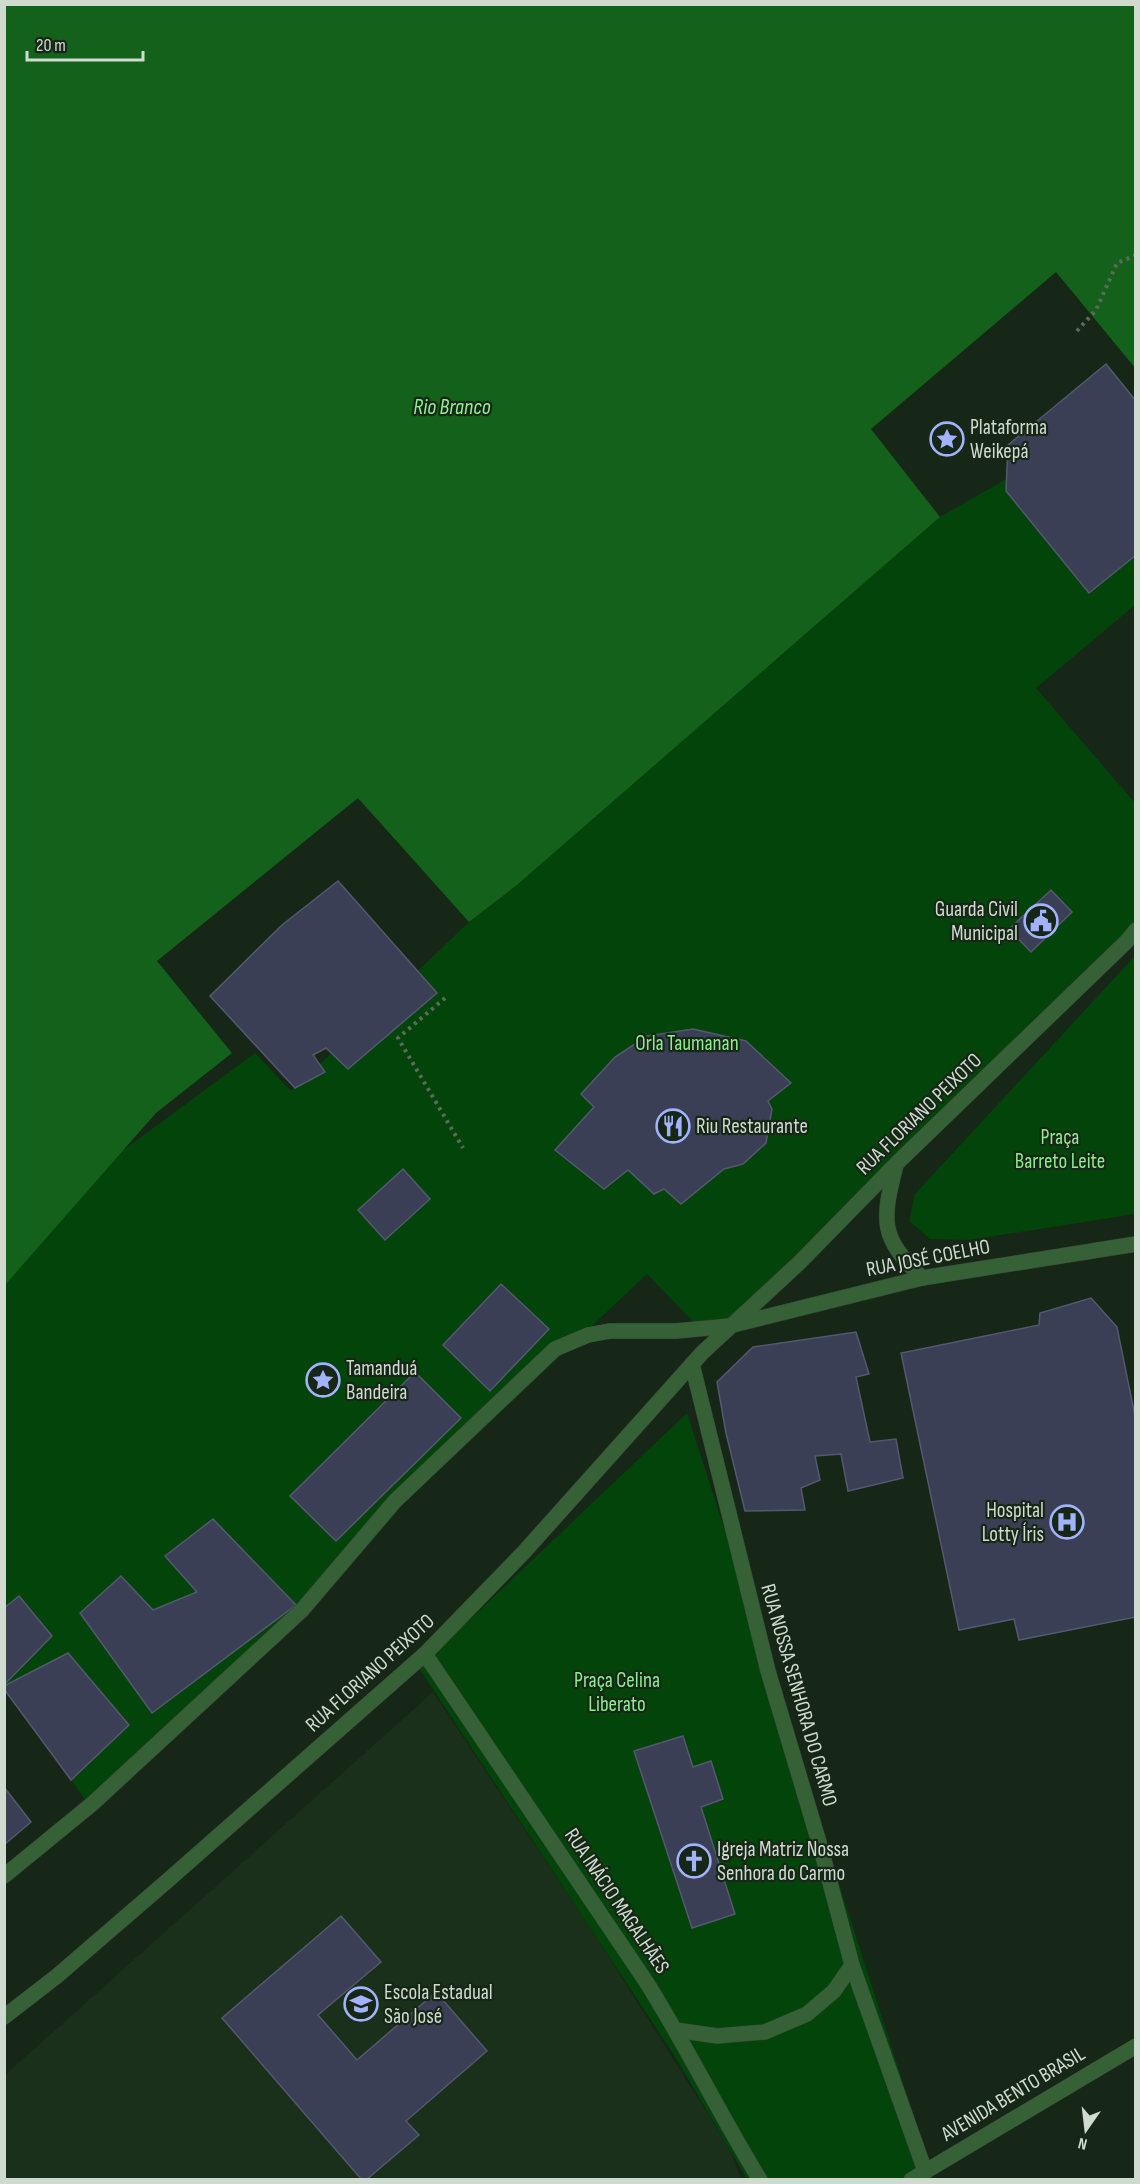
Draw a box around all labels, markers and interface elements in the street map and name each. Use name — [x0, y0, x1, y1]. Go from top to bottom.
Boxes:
scale bar — [27, 24, 142, 62]
text: 20 m — [36, 35, 66, 56]
water label: Rio Branco — [413, 394, 491, 421]
place label: Plataforma Weikepá — [970, 415, 1047, 464]
place icon: Plataforma Weikepá — [929, 421, 965, 457]
place label: Guarda Civil Municipal — [935, 897, 1018, 946]
public building icon: Guarda Civil Municipal — [1023, 903, 1059, 939]
park label: Orla Taumanan — [635, 1031, 739, 1056]
street label: RUA FLORIANO PEIXOTO — [851, 1048, 987, 1180]
restaurant icon: Riu Restaurante — [655, 1108, 691, 1144]
place label: Riu Restaurante — [696, 1114, 808, 1139]
park label: Praça Barreto Leite — [1015, 1125, 1105, 1174]
street label: RUA JOSÉ COELHO — [864, 1234, 992, 1282]
place label: Tamanduá Bandeira — [346, 1356, 417, 1405]
place icon: Tamanduá Bandeira — [305, 1362, 341, 1398]
place label: Hospital Lotty Íris — [982, 1498, 1044, 1547]
hospital icon: Hospital Lotty Íris — [1049, 1504, 1085, 1540]
street label: RUA NOSSA SENHORA DO CARMO — [755, 1581, 843, 1809]
street label: RUA FLORIANO PEIXOTO — [301, 1609, 439, 1737]
park label: Praça Celina Liberato — [574, 1668, 660, 1717]
street label: RUA INÁCIO MAGALHÃES — [559, 1824, 675, 1978]
place label: Igreja Matriz Nossa Senhora do Carmo — [717, 1837, 849, 1886]
church icon: Igreja Matriz Nossa Senhora do Carmo — [676, 1843, 712, 1879]
place label: Escola Estadual São José — [384, 1980, 493, 2029]
school or university icon: Escola Estadual São José — [343, 1986, 379, 2022]
street label: AVENIDA BENTO BRASIL — [937, 2041, 1089, 2147]
north arrow — [1056, 2100, 1116, 2160]

